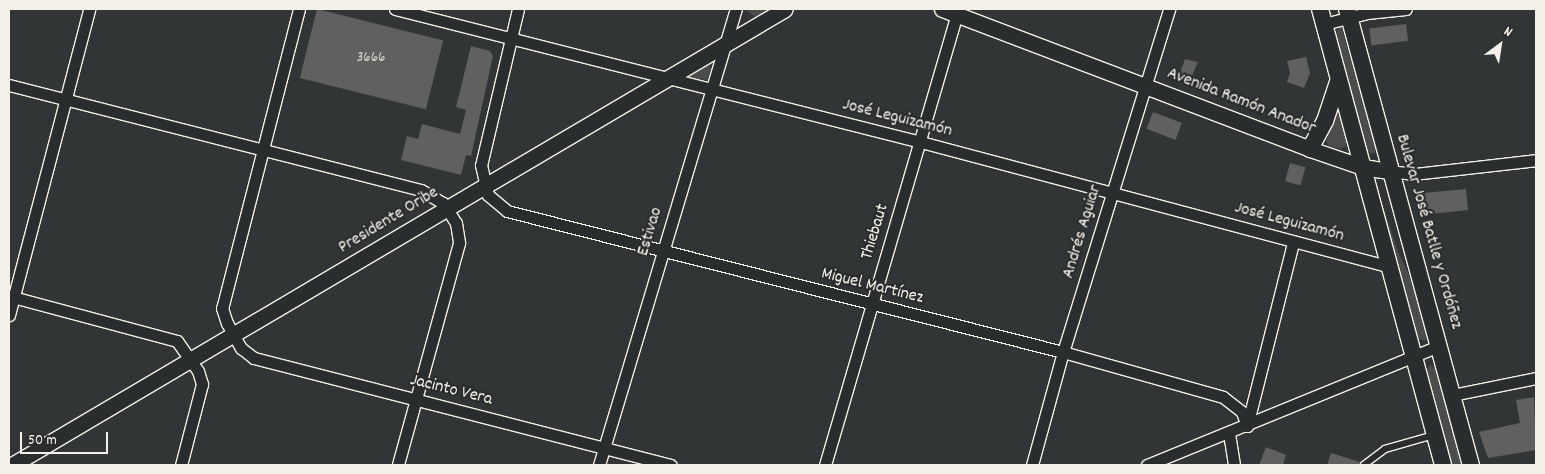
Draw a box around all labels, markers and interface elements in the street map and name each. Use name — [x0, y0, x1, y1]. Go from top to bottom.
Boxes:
north arrow — [1475, 20, 1525, 70]
text: N — [1500, 22, 1516, 42]
house number: 3666 — [357, 50, 385, 68]
street label: Avenida Ramón Anador — [1164, 64, 1318, 140]
street label: José Leguizamón — [840, 95, 954, 143]
street label: Bulevar José Batlle y Ordóñez — [1390, 132, 1466, 332]
street label: Presidente Oribe — [335, 183, 443, 259]
street label: Andrés Aguiar — [1059, 183, 1107, 281]
street label: José Leguizamón — [1232, 198, 1346, 248]
street label: Thiebaut — [857, 201, 895, 263]
street label: Estivao — [633, 205, 669, 259]
street label: Miguel Martínez — [819, 264, 925, 310]
street label: Jacinto Vera — [407, 370, 495, 412]
scale bar — [22, 422, 110, 454]
text: 50 m — [28, 430, 57, 452]

